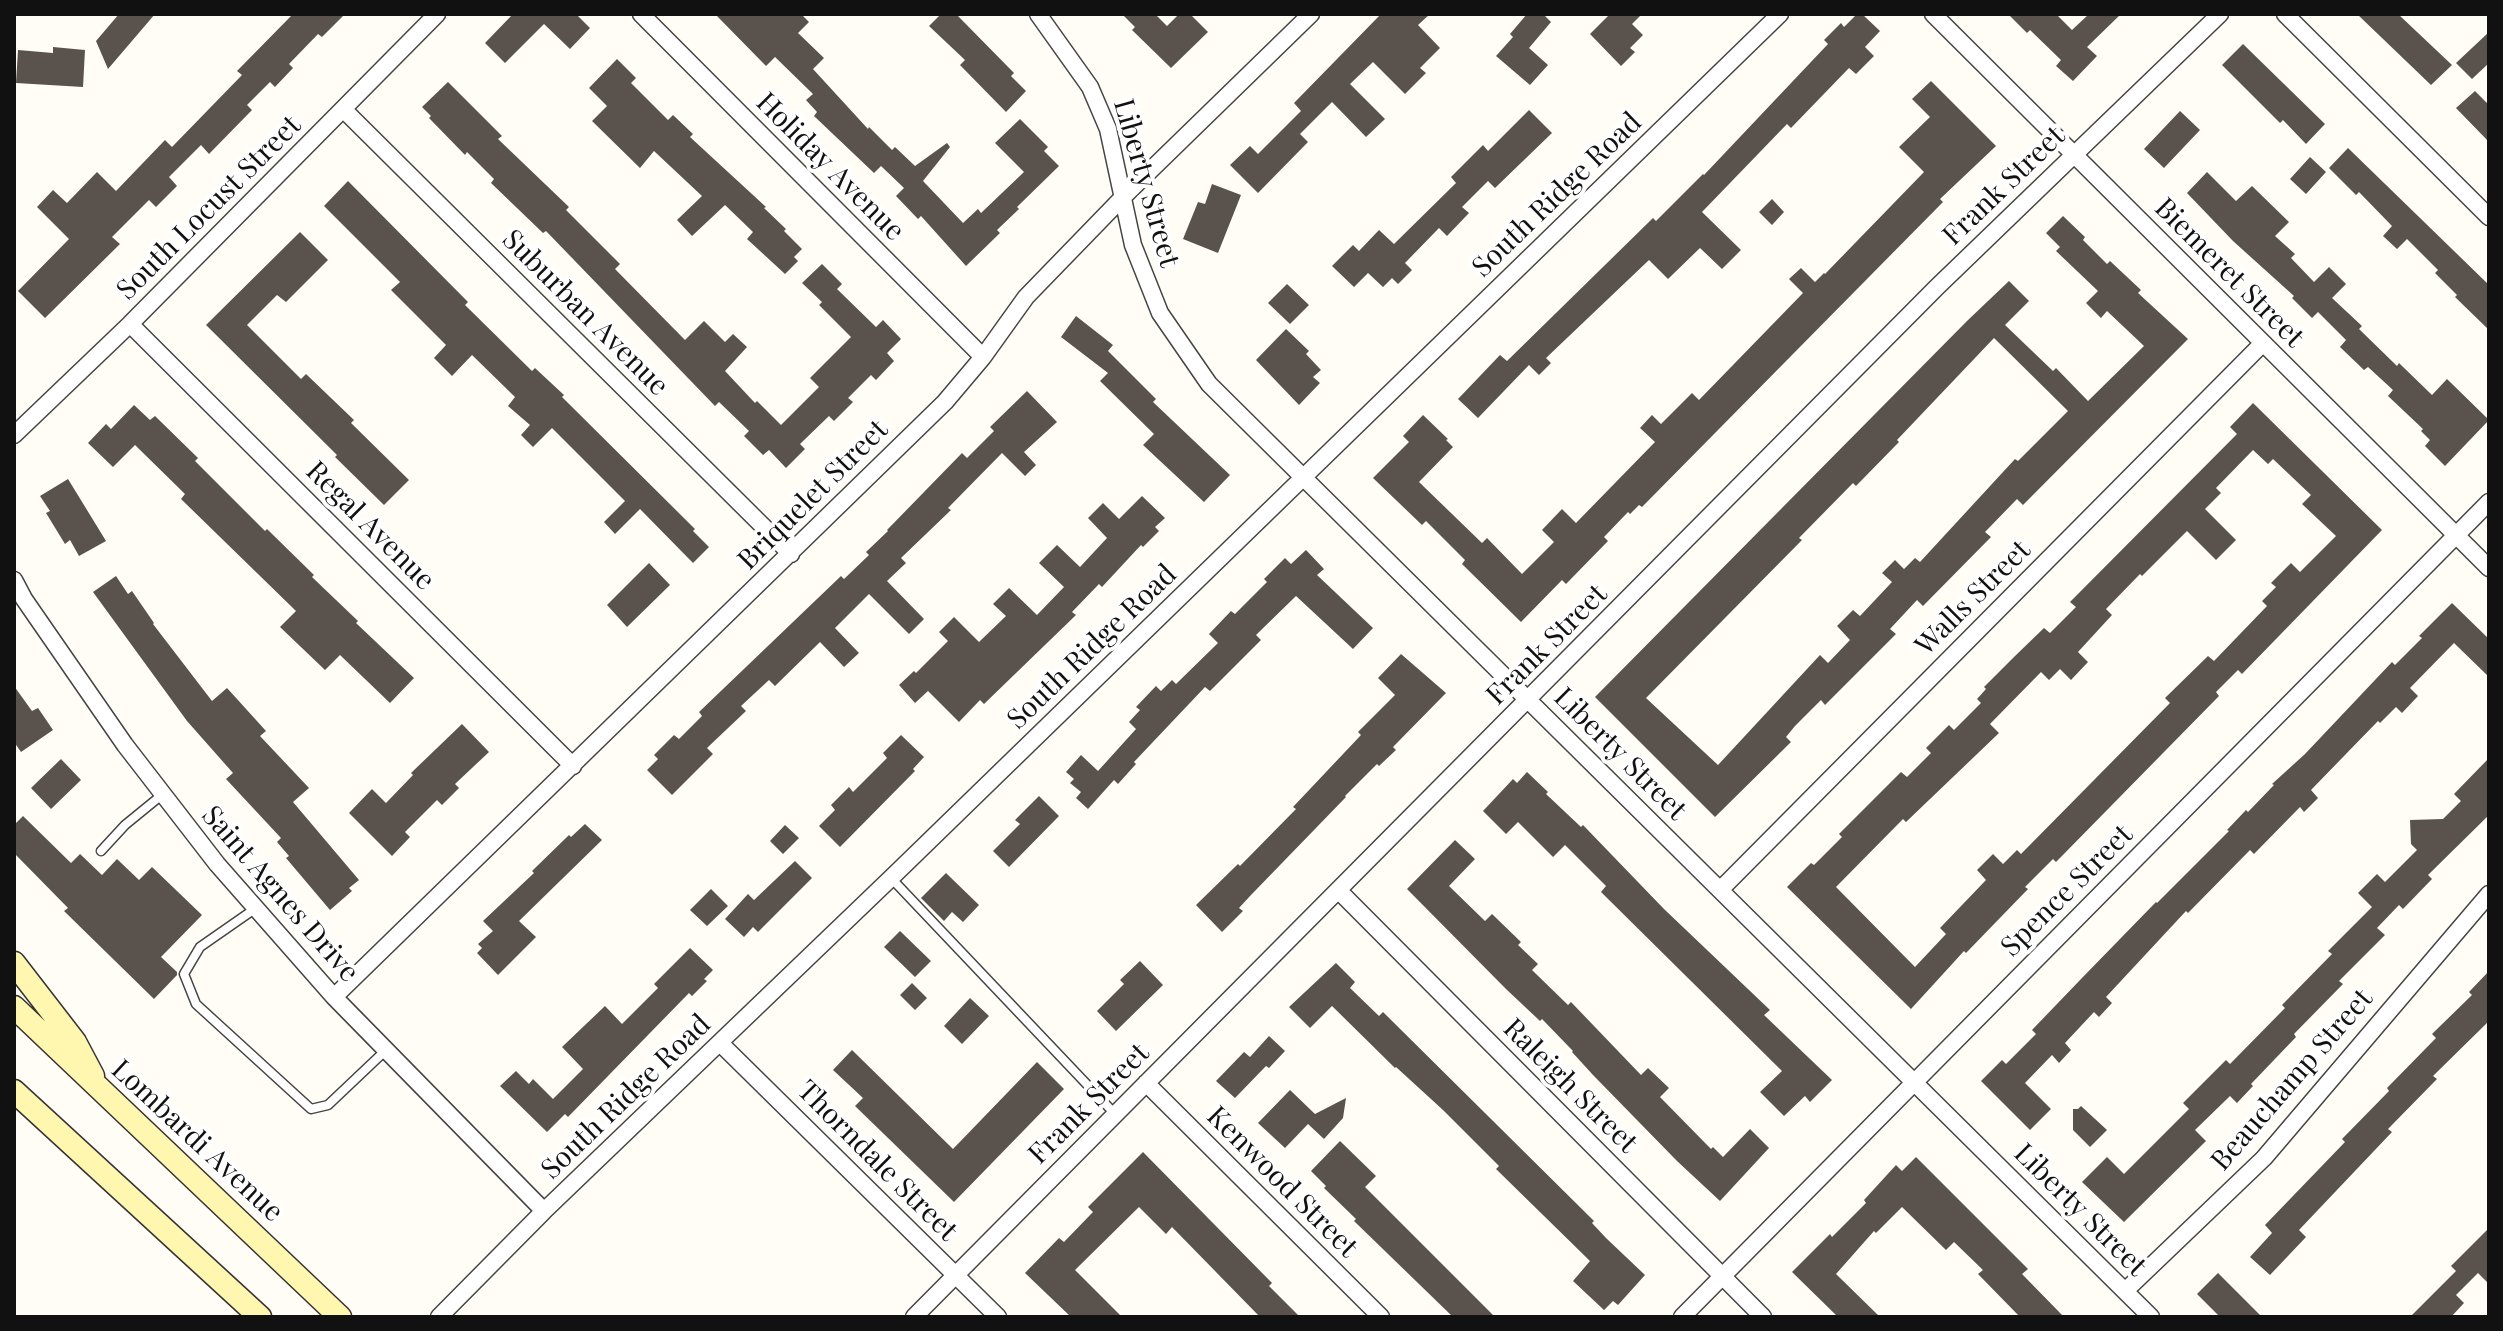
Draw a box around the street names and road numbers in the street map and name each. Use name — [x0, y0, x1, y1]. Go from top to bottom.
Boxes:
street label: Holiday Avenue — [749, 86, 911, 248]
street label: Liberty Street — [1106, 95, 1186, 271]
street label: South Ridge Road — [1465, 106, 1649, 284]
street label: South Locust Street — [110, 109, 308, 307]
street label: Frank Street — [1936, 120, 2072, 252]
street label: Biemeret Street — [2148, 192, 2310, 354]
street label: Suburban Avenue — [495, 223, 675, 403]
street label: Briquelet Street — [731, 413, 895, 577]
street label: Regal Avenue — [299, 455, 441, 597]
street label: Walls Street — [1909, 534, 2037, 662]
street label: South Ridge Road — [1000, 558, 1184, 736]
street label: Frank Street — [1480, 578, 1614, 712]
street label: Liberty Street — [1547, 681, 1693, 827]
street label: Saint Agnes Drive — [194, 799, 366, 989]
street label: Spence Street — [1994, 818, 2140, 964]
street label: Beauchamp Street — [2204, 983, 2380, 1177]
street label: South Ridge Road — [534, 1008, 718, 1186]
street label: Raleigh Street — [1496, 1012, 1644, 1160]
street label: Frank Street — [1022, 1037, 1156, 1171]
street label: Lombardi Avenue — [104, 1053, 290, 1229]
street label: Thorndale Street — [790, 1074, 964, 1248]
street label: Kenwood Street — [1200, 1100, 1364, 1264]
street label: Liberty Street — [2007, 1137, 2153, 1283]

